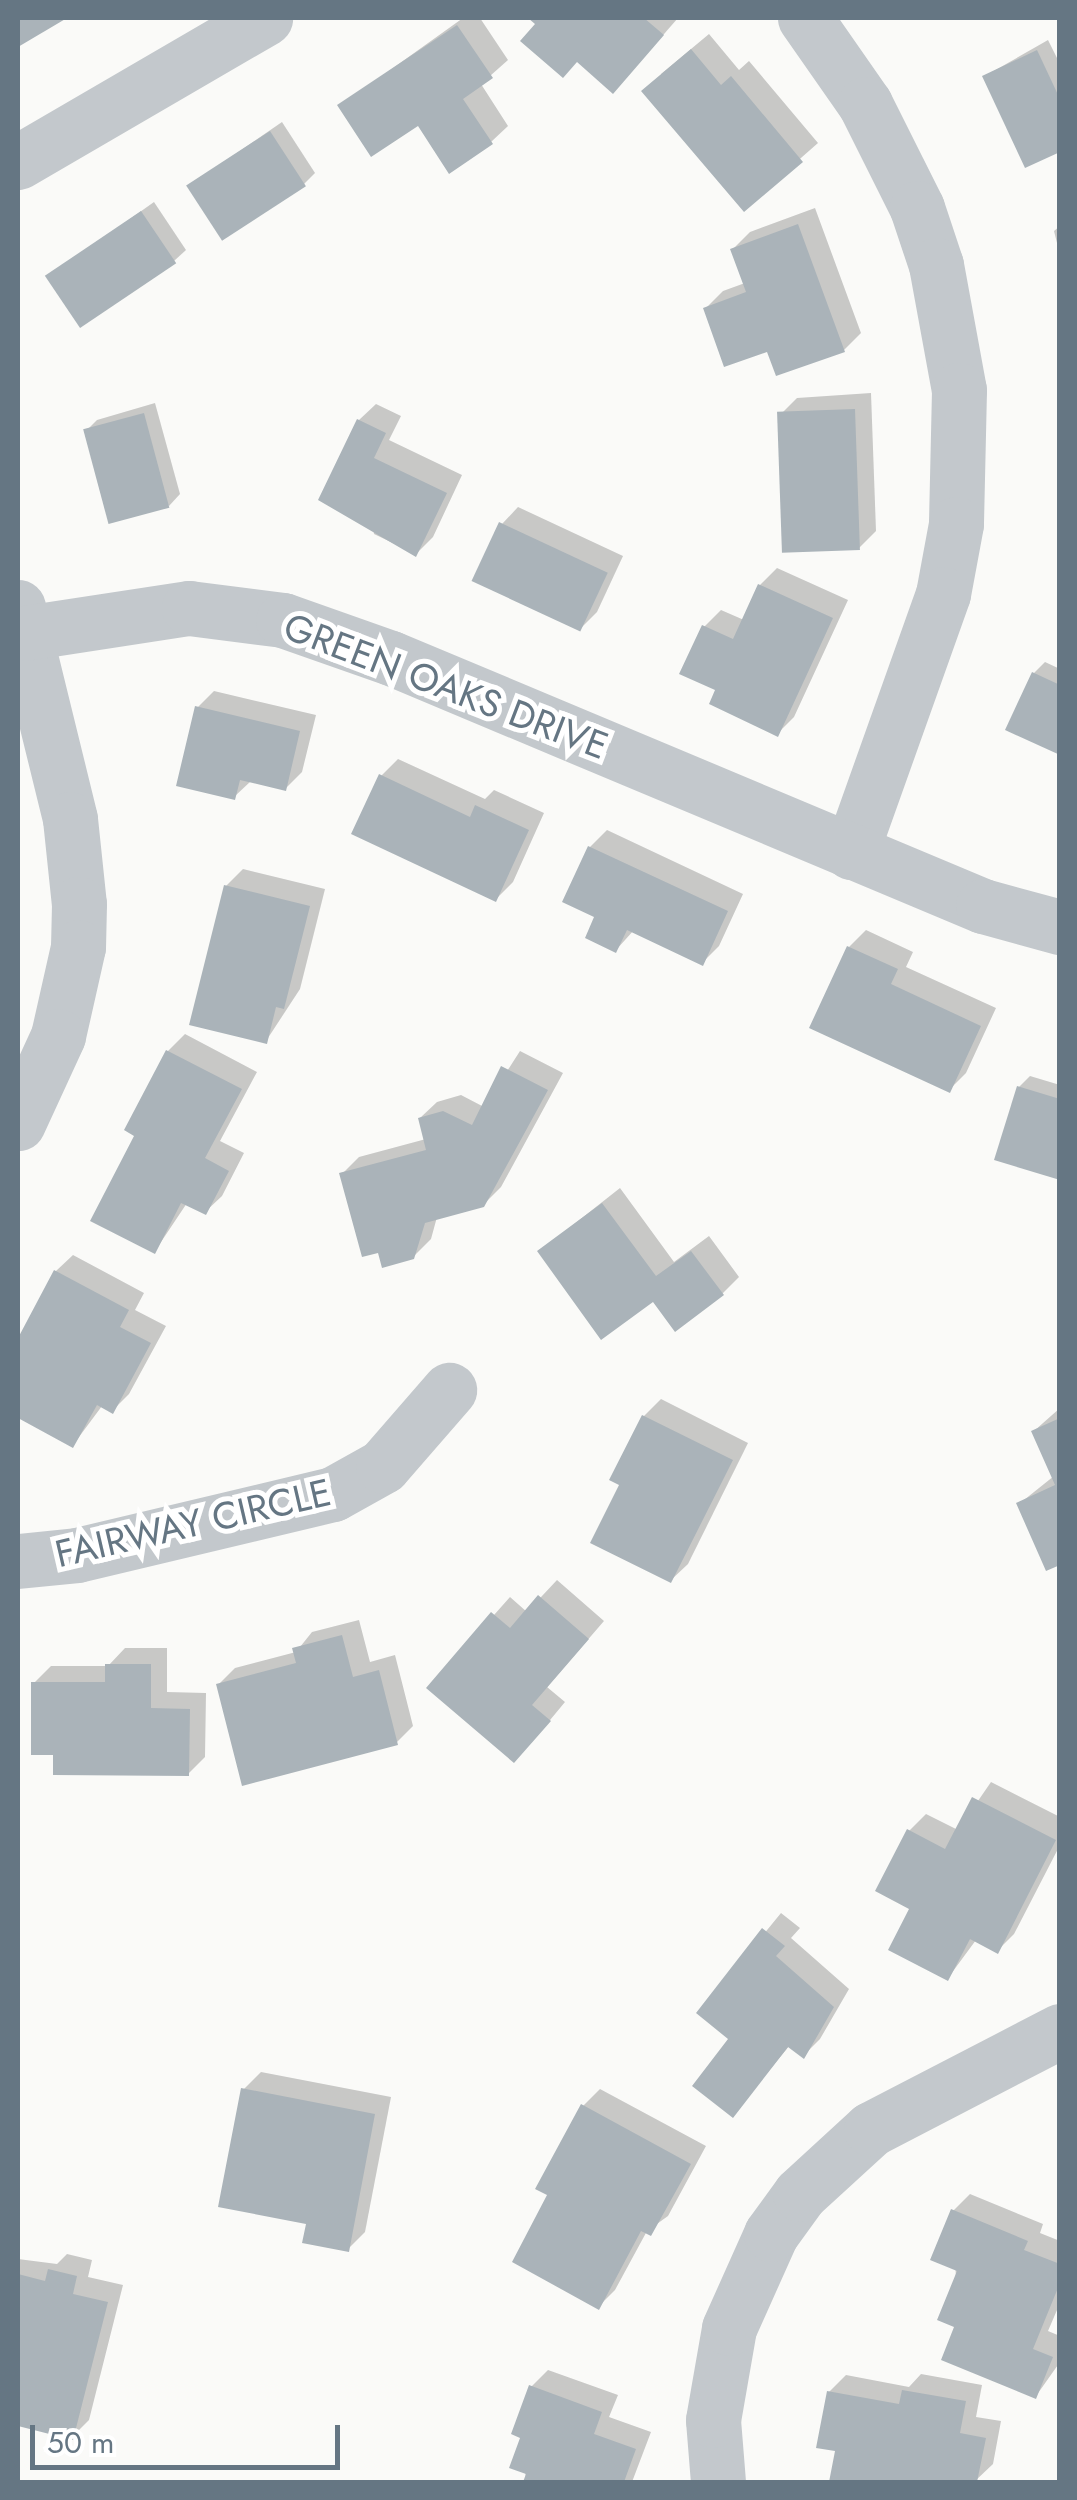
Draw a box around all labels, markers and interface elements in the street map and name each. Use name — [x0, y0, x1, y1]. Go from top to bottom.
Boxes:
street label: GREEN OAKS DRIVE — [278, 603, 614, 769]
street label: FAIRWAY CIRCLE — [51, 1469, 335, 1577]
scale bar — [35, 2405, 345, 2467]
text: 50 m — [47, 2421, 114, 2464]

